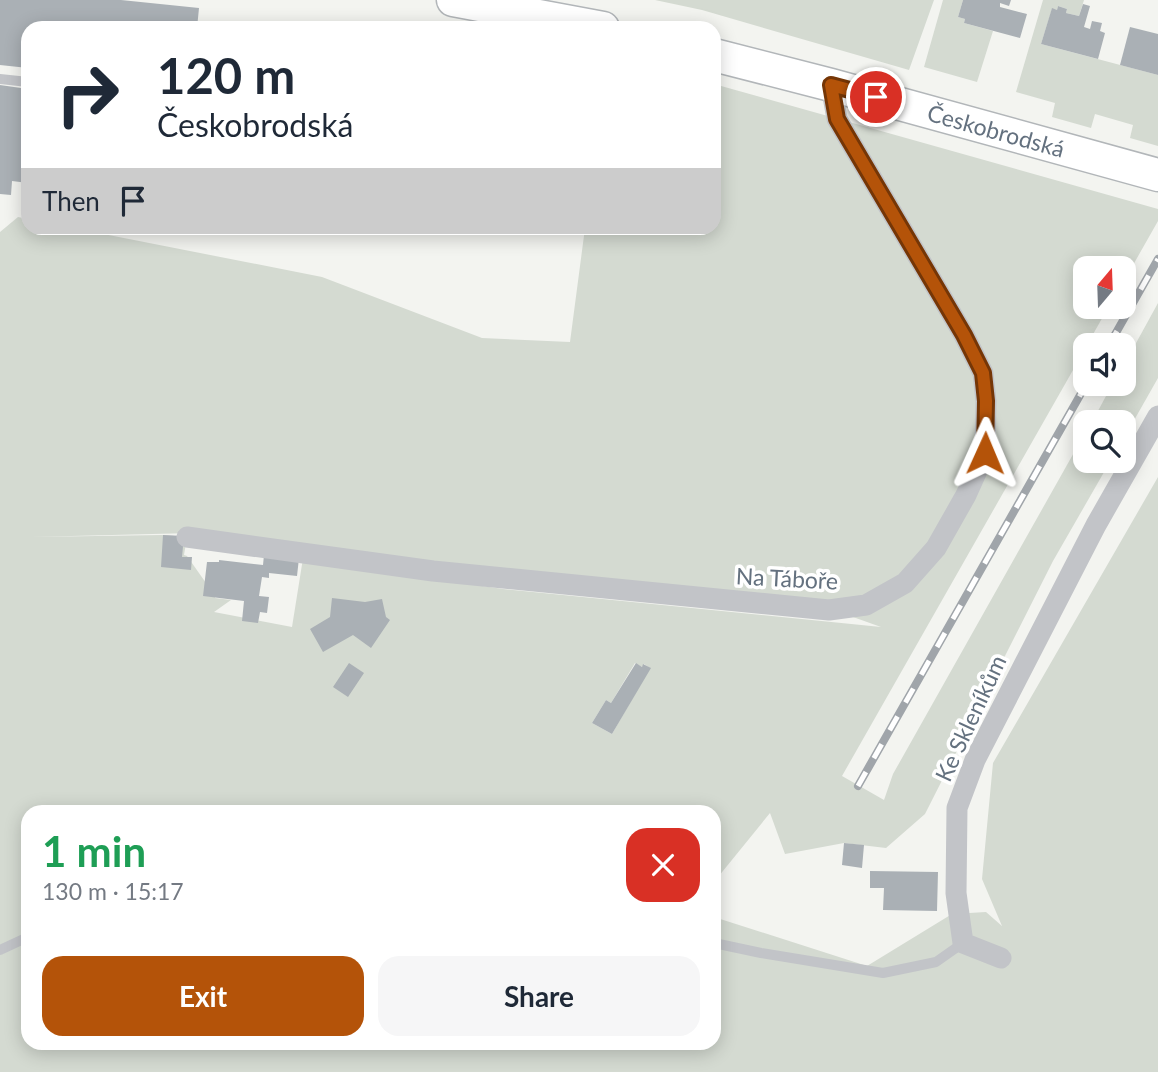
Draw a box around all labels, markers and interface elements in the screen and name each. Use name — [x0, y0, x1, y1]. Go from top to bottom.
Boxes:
text: 120 m — [157, 46, 295, 104]
icon: right — [42, 49, 133, 140]
pin — [846, 67, 906, 127]
icon: arrive — [857, 78, 895, 116]
street label: Českobrodská — [924, 98, 1068, 163]
text: Českobrodská — [157, 105, 353, 144]
icon: arrive — [114, 182, 152, 220]
text: Then — [42, 185, 100, 217]
north arrow — [1073, 256, 1136, 318]
map controls — [1073, 256, 1136, 473]
button: sound — [1073, 333, 1136, 396]
button: search — [1073, 410, 1136, 473]
position arrow — [948, 416, 1022, 490]
street label: Na Táboře — [735, 561, 839, 595]
street label: Ke Skleníkům — [929, 650, 1011, 786]
text: 1 min — [42, 826, 146, 876]
button: close — [626, 828, 700, 902]
text: 130 m · 15:17 — [42, 877, 184, 905]
button: Exit — [42, 956, 364, 1036]
button: Share — [378, 956, 700, 1036]

